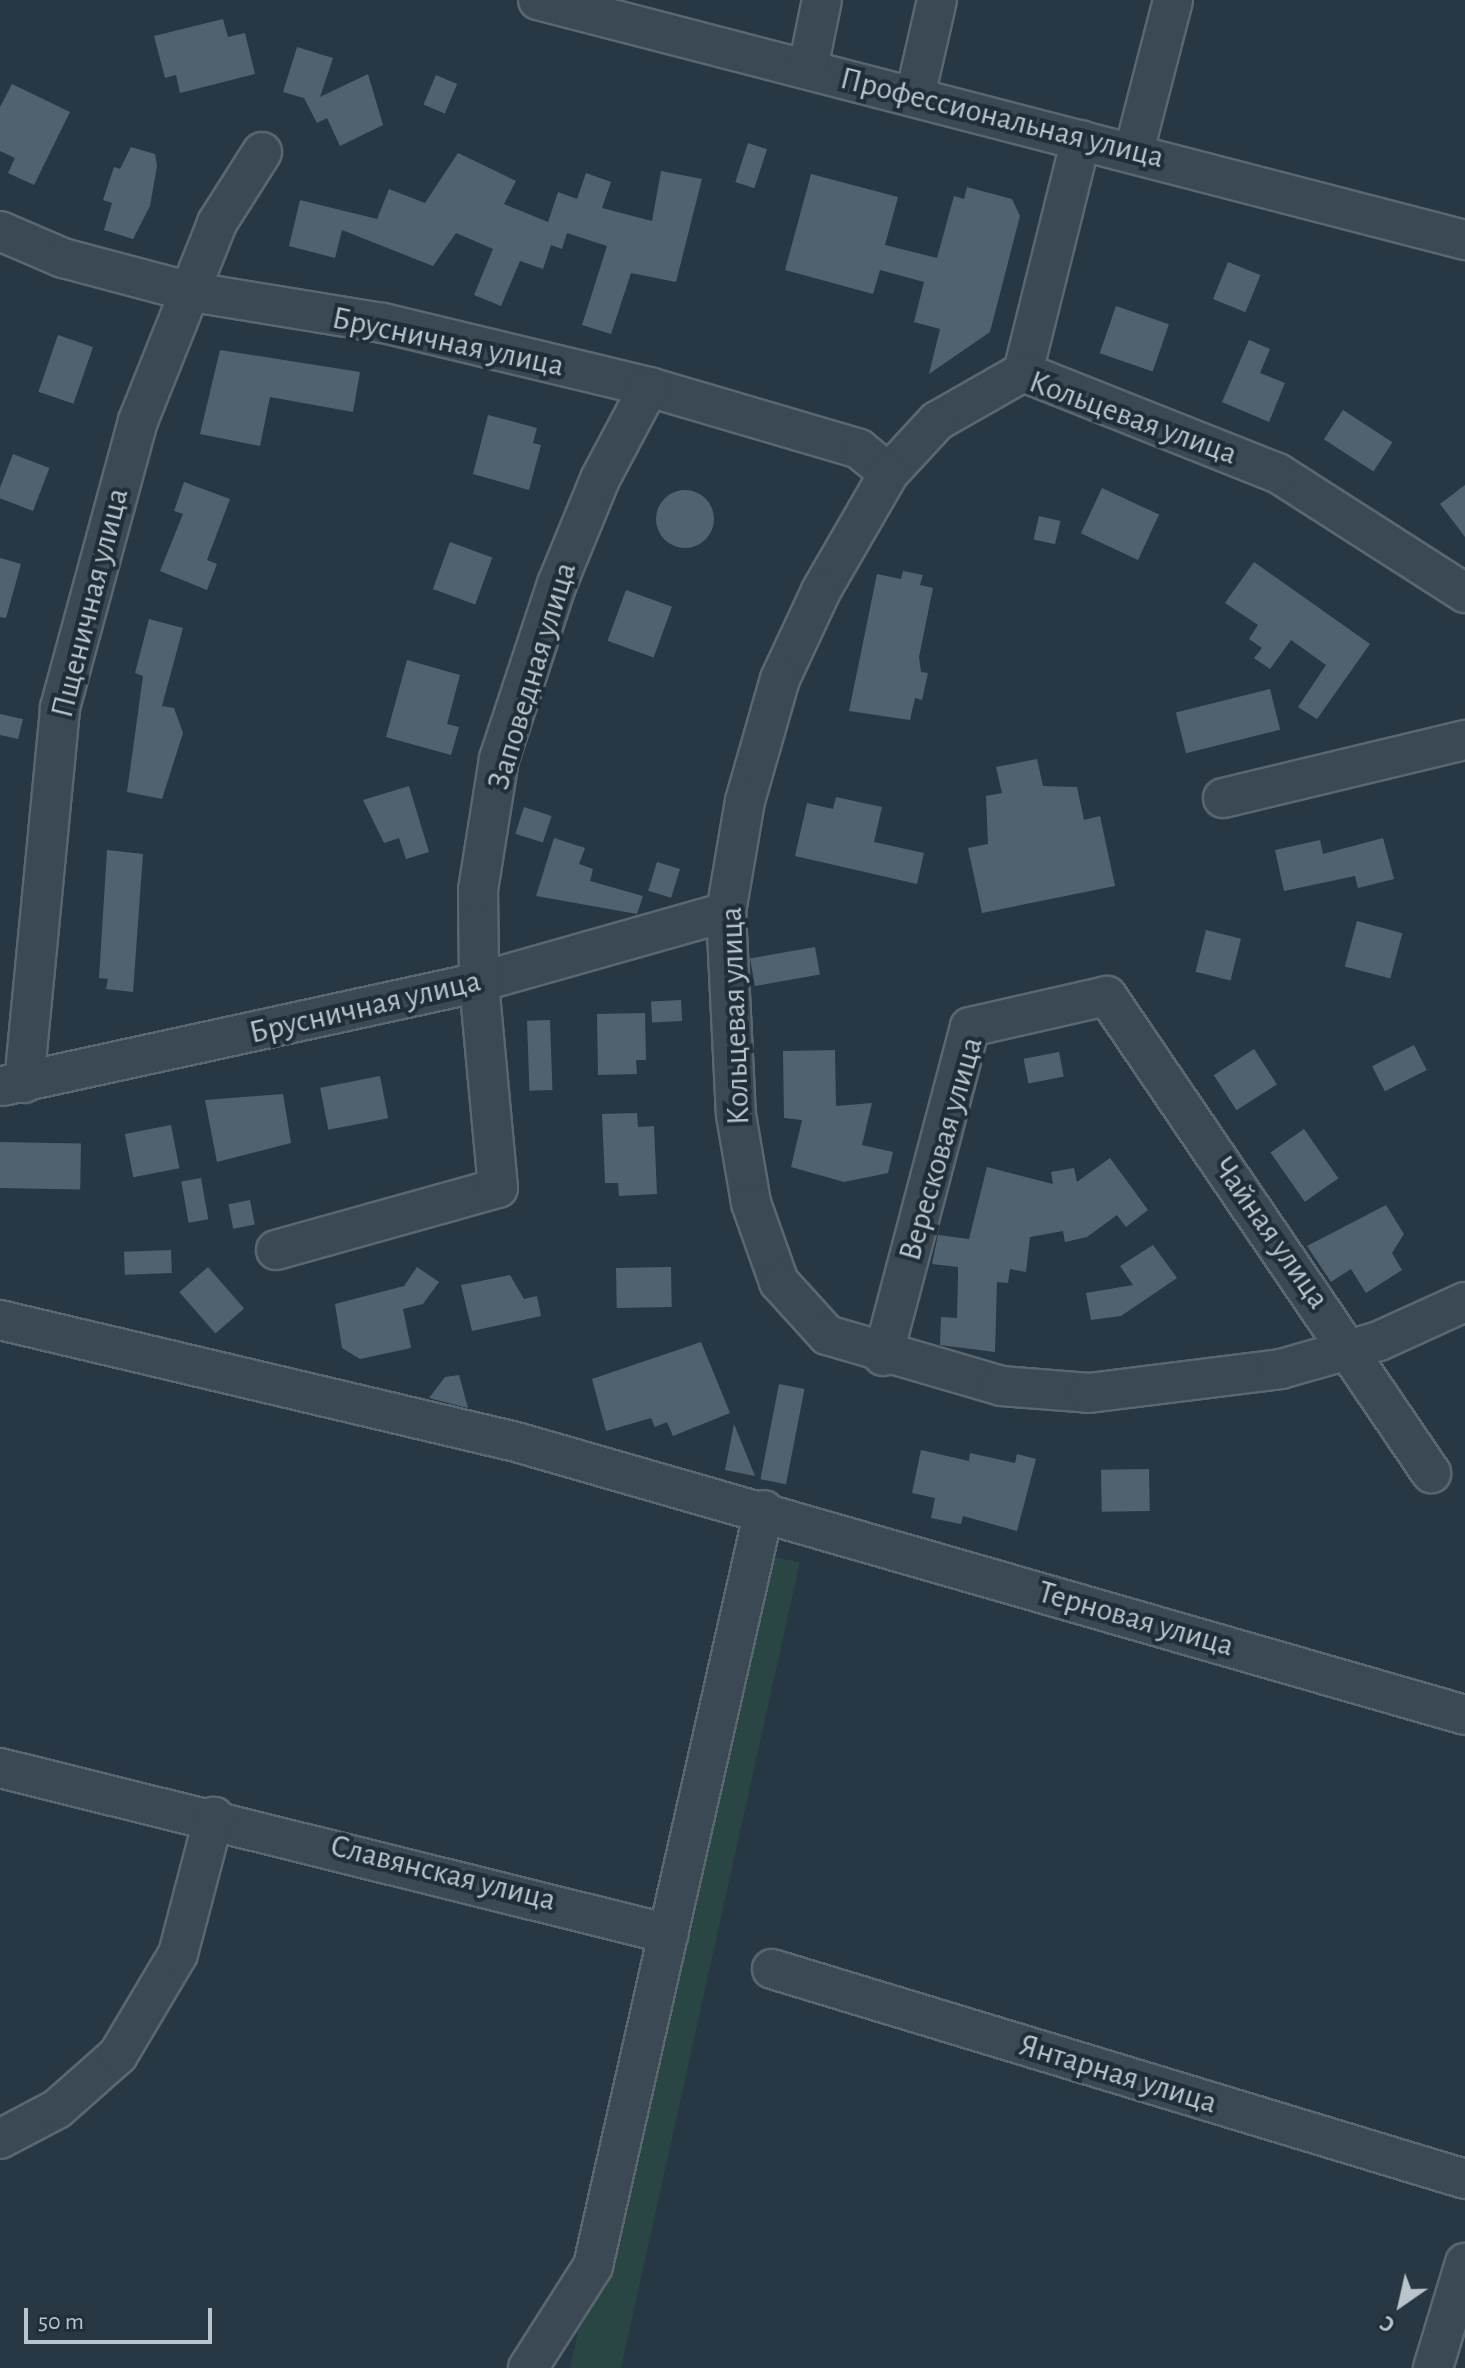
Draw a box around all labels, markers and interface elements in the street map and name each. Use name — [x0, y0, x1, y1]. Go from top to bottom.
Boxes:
street label: Профессиональная улица — [836, 59, 1168, 177]
street label: Брусничная улица — [329, 299, 567, 385]
street label: Кольцевая улица — [1024, 363, 1242, 473]
street label: Пщеничная улица — [43, 484, 137, 722]
street label: Заповедная улица — [479, 558, 585, 794]
street label: Кольцевая улица — [712, 906, 758, 1126]
street label: Брусничная улица — [246, 962, 484, 1052]
street label: Вересковая улица — [891, 1033, 991, 1265]
street label: Чайная улица — [1205, 1150, 1337, 1316]
street label: Терновая улица — [1034, 1573, 1238, 1665]
street label: Славянская улица — [326, 1826, 560, 1920]
street label: Янтарная улица — [1015, 2026, 1221, 2122]
north arrow — [1361, 2264, 1441, 2344]
scale bar — [28, 2292, 216, 2342]
text: 50 m — [38, 2310, 84, 2334]
text: С — [1376, 2311, 1399, 2336]

